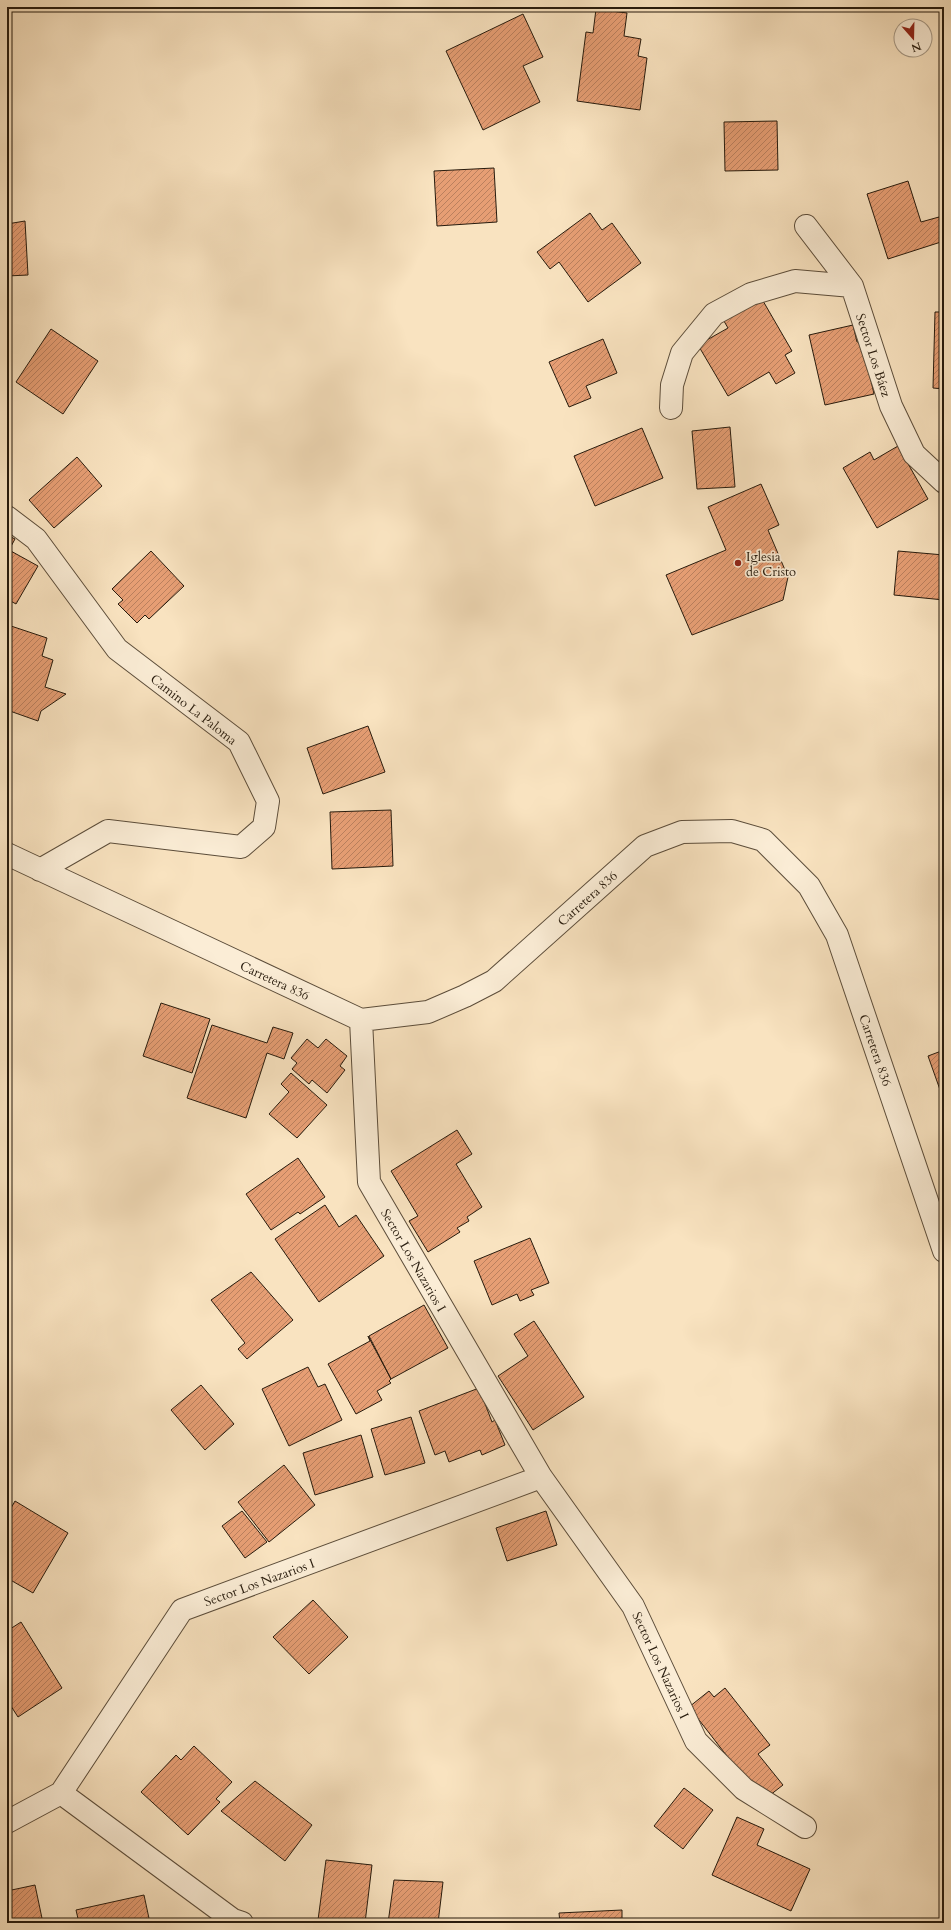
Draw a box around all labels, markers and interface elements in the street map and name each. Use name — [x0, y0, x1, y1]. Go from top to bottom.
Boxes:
north arrow — [893, 18, 933, 58]
text: N — [909, 38, 923, 56]
street label: Sector Los Báez — [851, 311, 895, 399]
place label: Iglesia de Cristo — [746, 548, 796, 581]
marker: Iglesia de Cristo — [733, 558, 743, 568]
street label: Camino La Paloma — [146, 670, 241, 750]
street label: Carretera 836 — [554, 867, 622, 930]
street label: Carretera 836 — [237, 957, 313, 1005]
street label: Carretera 836 — [854, 1012, 896, 1089]
street label: Sector Los Nazarios I — [376, 1206, 450, 1315]
street label: Sector Los Nazarios I — [202, 1555, 317, 1611]
street label: Sector Los Nazarios I — [627, 1609, 693, 1722]

